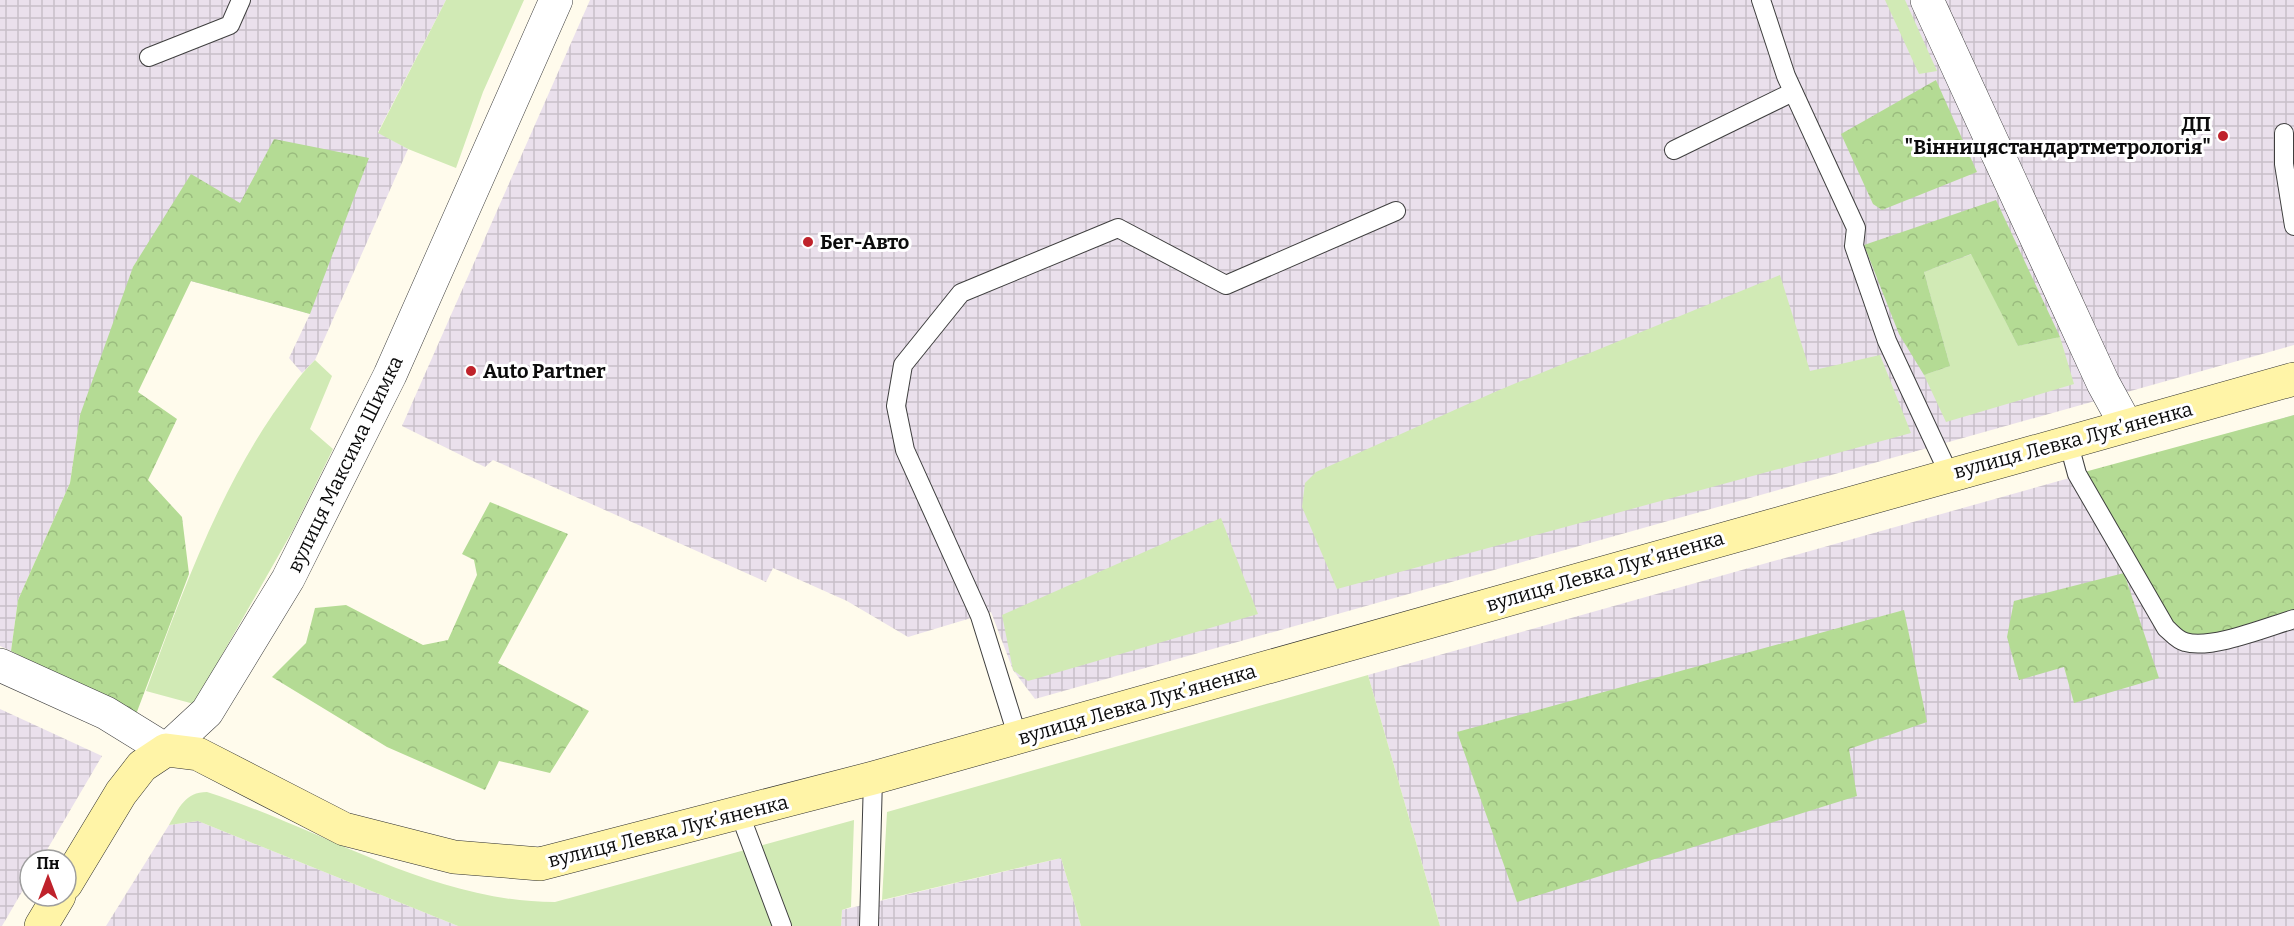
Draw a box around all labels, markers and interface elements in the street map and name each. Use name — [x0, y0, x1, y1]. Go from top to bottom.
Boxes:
place label: ДП "Вінницястандартметрологія" — [1905, 112, 2211, 159]
marker: ДП "Вінницястандартметрологія" — [2216, 129, 2230, 143]
place label: Бег-Авто — [820, 230, 909, 254]
marker: Бег-Авто — [801, 235, 815, 249]
street label: вулиця Максима Шимка — [282, 352, 408, 576]
place label: Auto Partner — [483, 359, 606, 383]
marker: Auto Partner — [464, 364, 478, 378]
street label: вулиця Левка Лукʼяненка — [1951, 396, 2195, 483]
street label: вулиця Левка Лукʼяненка — [1483, 525, 1727, 617]
street label: вулиця Левка Лукʼяненка — [1015, 658, 1259, 750]
street label: вулиця Левка Лукʼяненка — [546, 790, 791, 872]
north arrow — [18, 848, 78, 908]
text: Пн — [36, 854, 60, 873]

